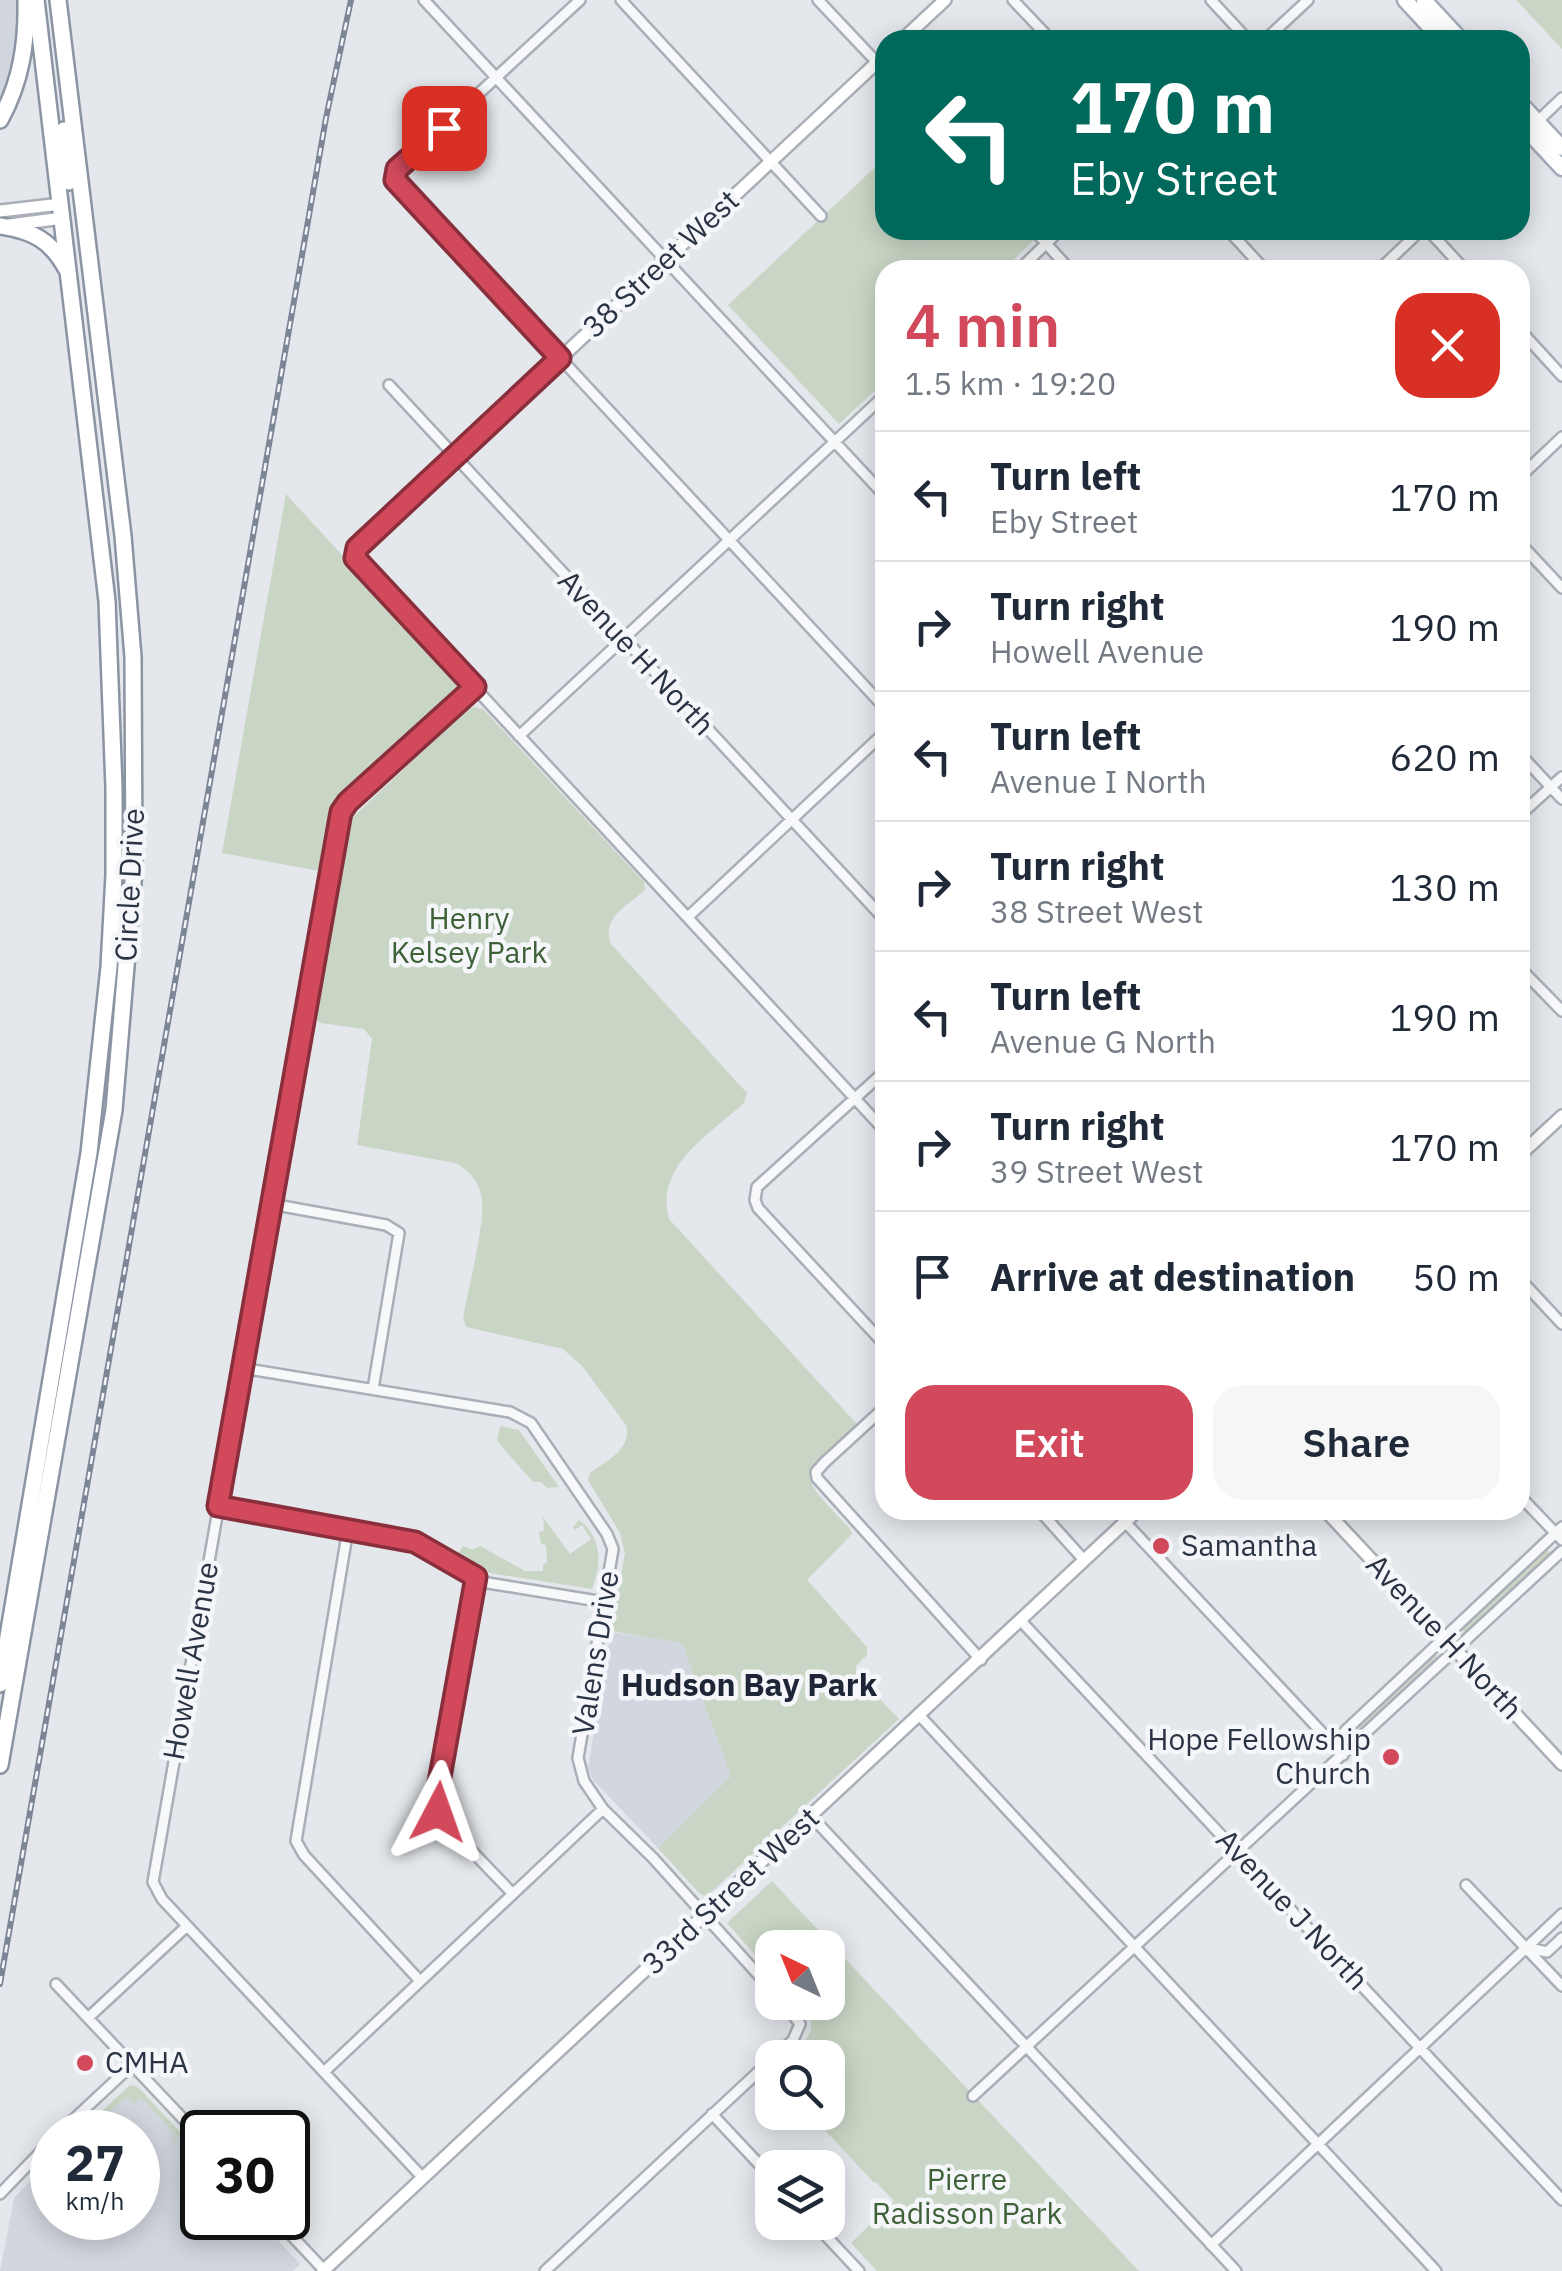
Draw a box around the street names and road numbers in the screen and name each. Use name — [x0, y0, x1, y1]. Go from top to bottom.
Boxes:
street label: 38 Street West — [573, 180, 746, 345]
street label: Avenue H North — [550, 561, 724, 743]
street label: Circle Drive — [105, 807, 152, 963]
street label: Avenue H North — [1358, 1545, 1532, 1727]
street label: Howell Avenue — [153, 1559, 226, 1763]
street label: Valens Drive — [562, 1568, 627, 1738]
street label: 33rd Street West — [633, 1798, 827, 1982]
street label: Avenue J North — [1208, 1820, 1378, 1998]

